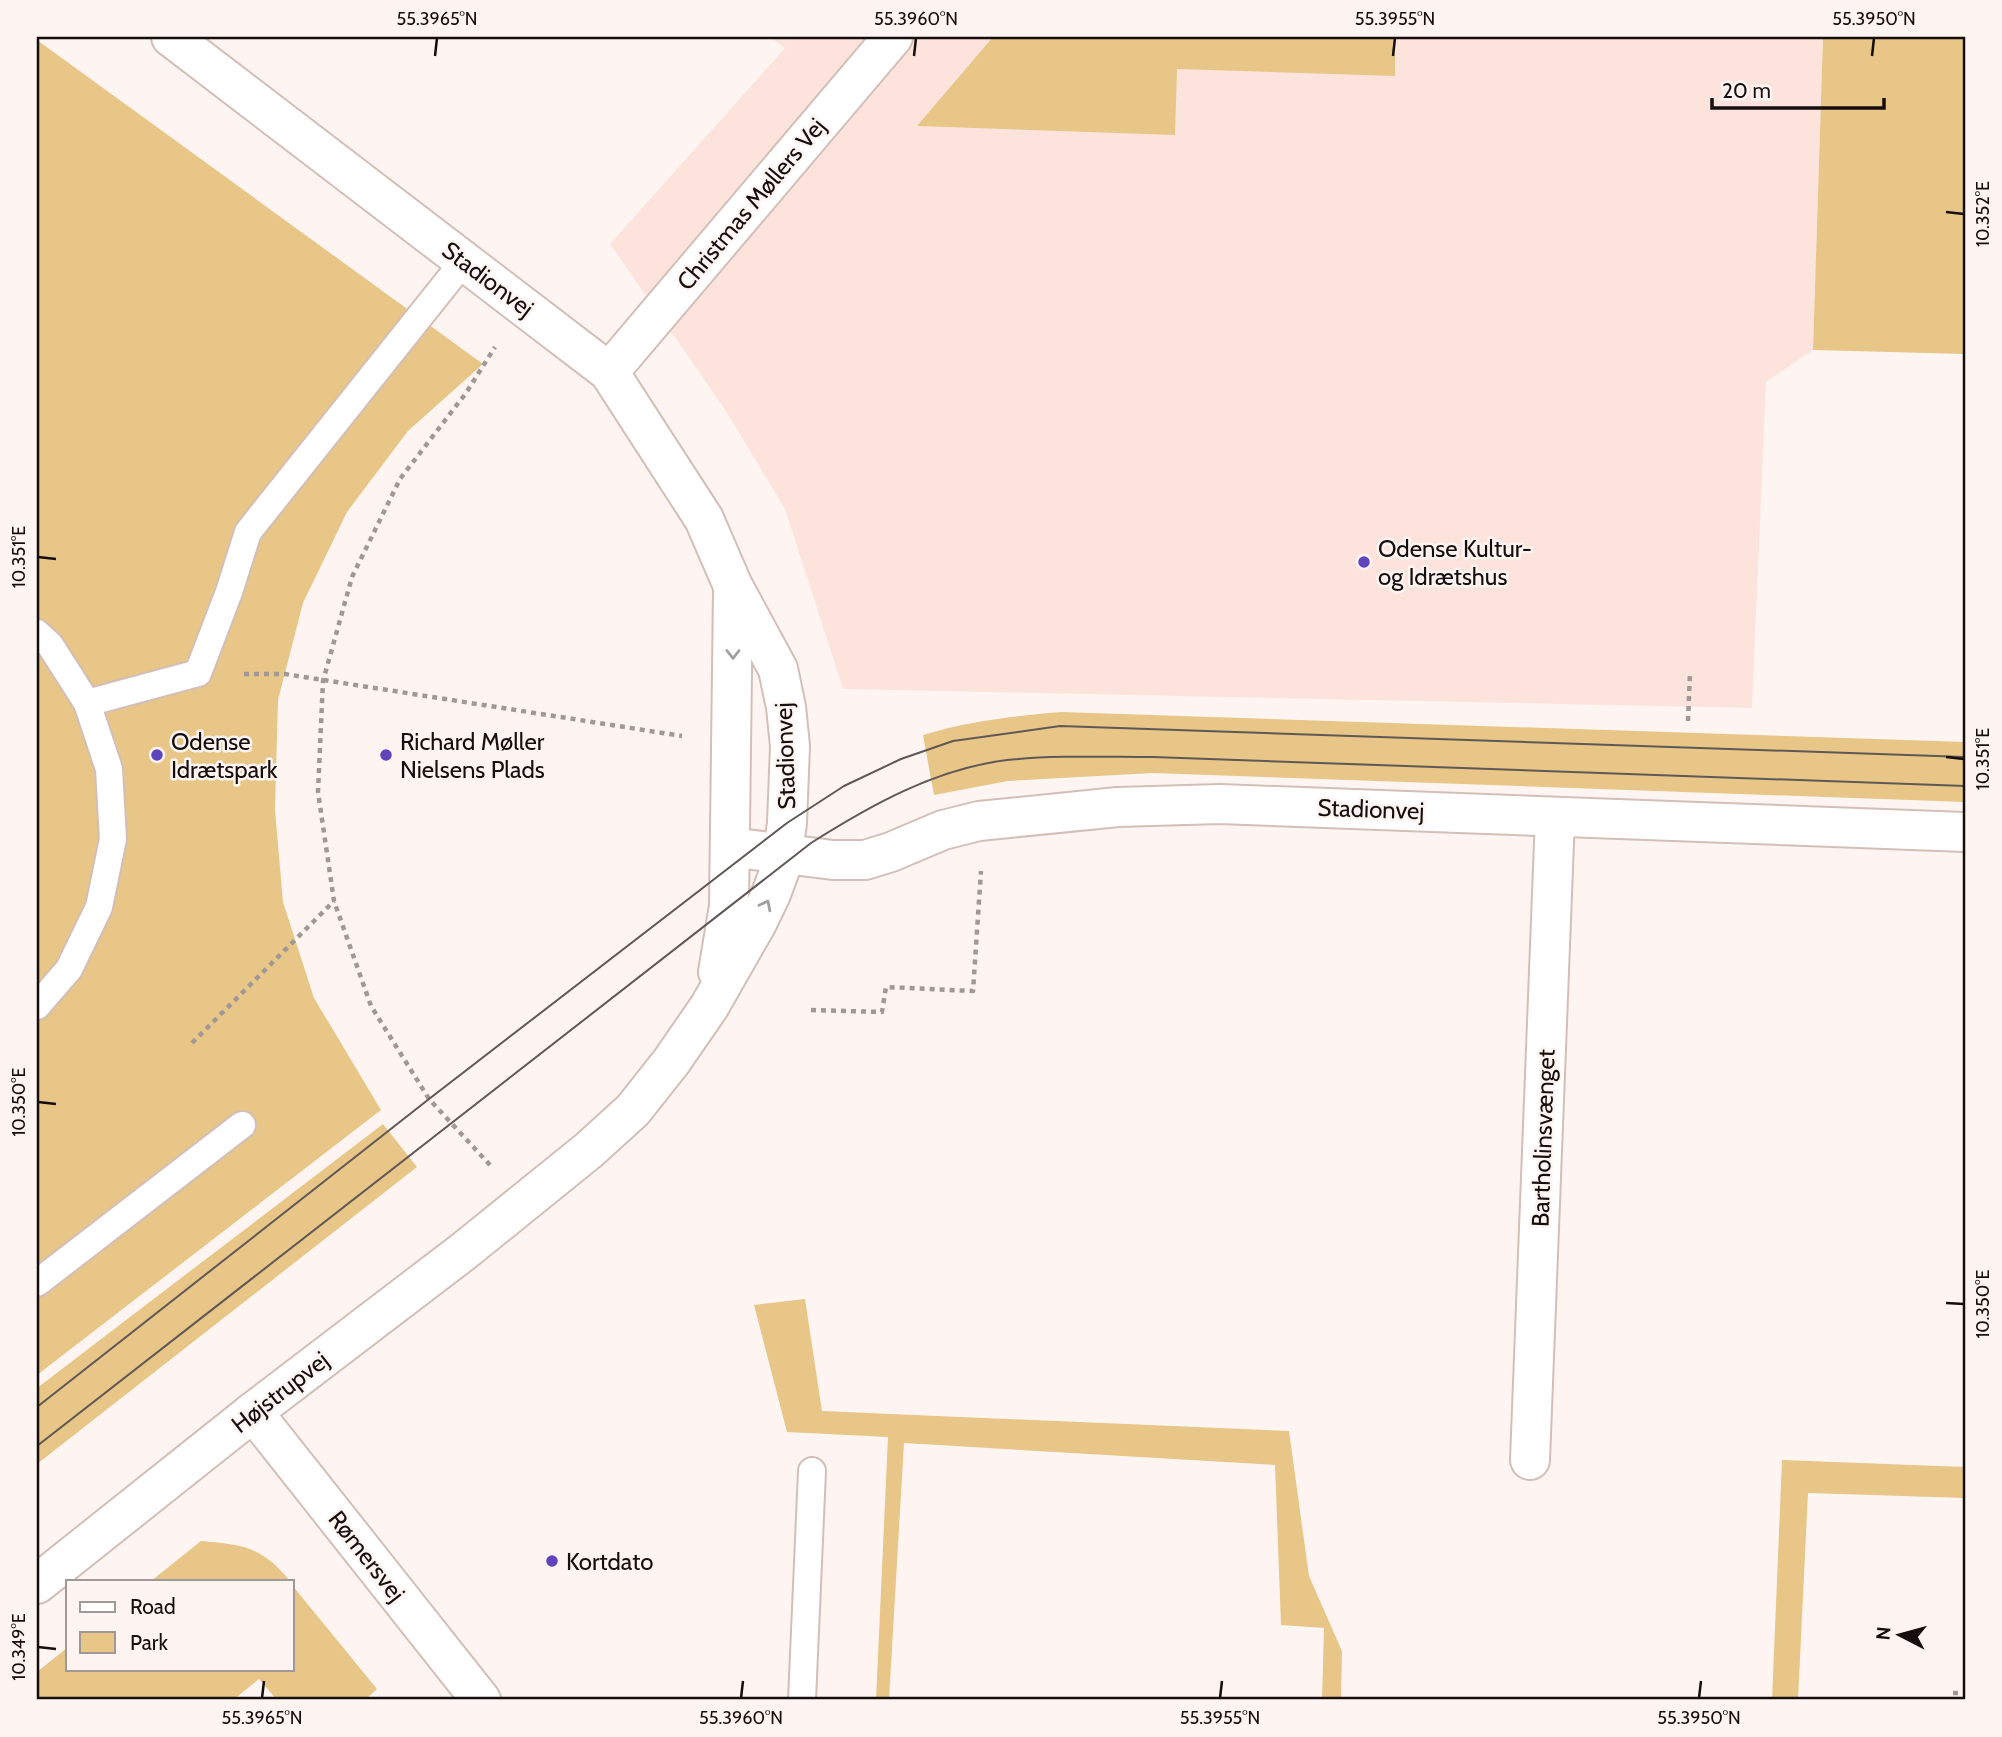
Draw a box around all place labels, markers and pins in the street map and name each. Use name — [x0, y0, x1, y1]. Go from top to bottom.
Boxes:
place label: Odense Kultur- og Idrætshus — [1378, 534, 1532, 591]
marker: Odense Kultur- og Idrætshus — [1356, 554, 1372, 570]
place label: Odense Idrætspark — [171, 727, 278, 784]
place label: Richard Møller Nielsens Plads — [400, 727, 545, 784]
marker: Odense Idrætspark — [149, 747, 165, 763]
marker: Richard Møller Nielsens Plads — [378, 747, 394, 763]
place label: Kortdato — [566, 1547, 653, 1576]
marker: Kortdato — [544, 1553, 560, 1569]

